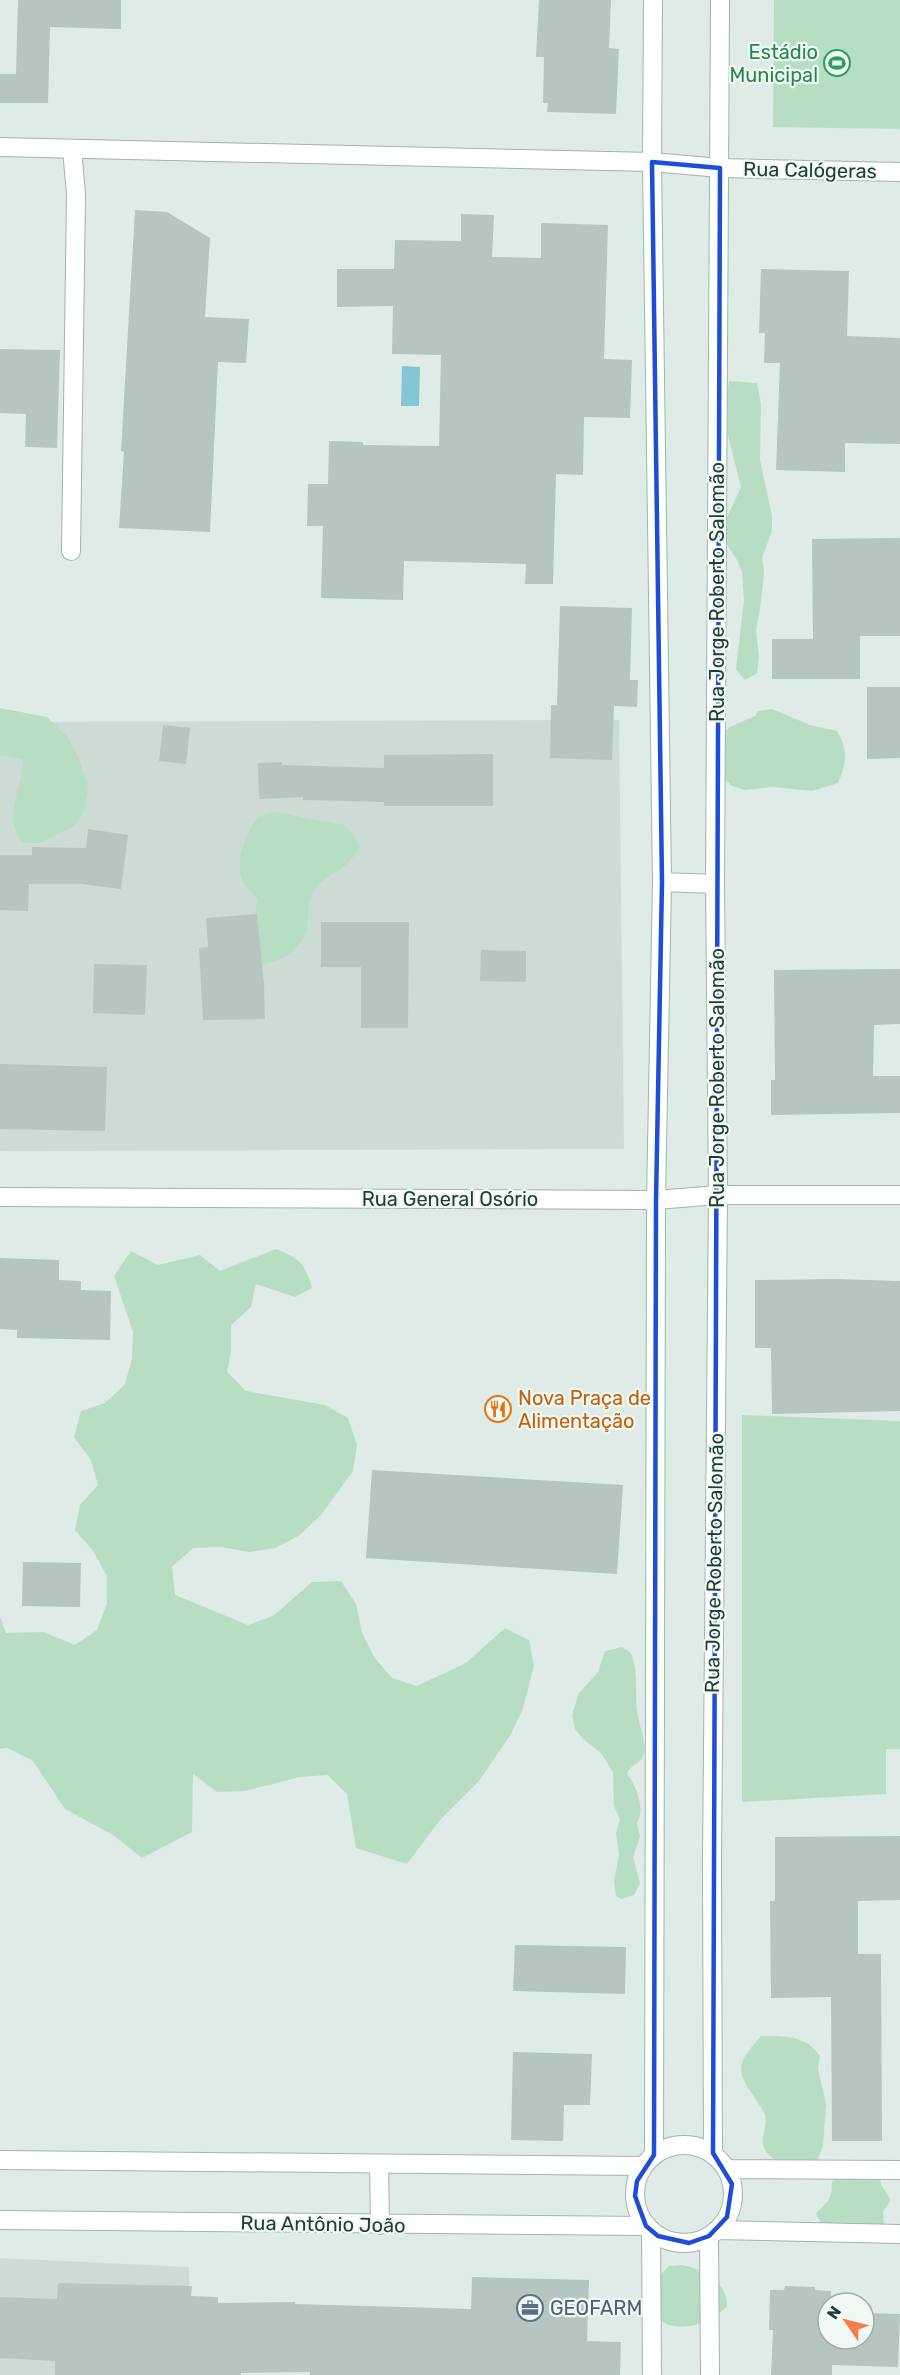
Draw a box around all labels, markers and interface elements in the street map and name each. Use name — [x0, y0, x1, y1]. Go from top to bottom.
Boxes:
place label: Estádio Municipal — [729, 40, 818, 87]
sports icon: Estádio Municipal — [822, 48, 852, 78]
street label: Rua Calógeras — [743, 157, 877, 183]
street label: Rua Jorge Roberto Salomão — [705, 462, 729, 722]
street label: Rua Jorge Roberto Salomão — [705, 948, 729, 1208]
street label: Rua General Osório — [362, 1187, 538, 1211]
place label: Nova Praça de Alimentação — [518, 1386, 651, 1433]
restaurant icon: Nova Praça de Alimentação — [483, 1394, 513, 1424]
street label: Rua Jorge Roberto Salomão — [700, 1433, 728, 1693]
street label: Rua Antônio João — [240, 2211, 406, 2237]
north arrow — [816, 2291, 876, 2351]
office icon: GEOFARM — [515, 2293, 545, 2323]
place label: GEOFARM — [550, 2296, 642, 2320]
text: N — [823, 2303, 845, 2323]

